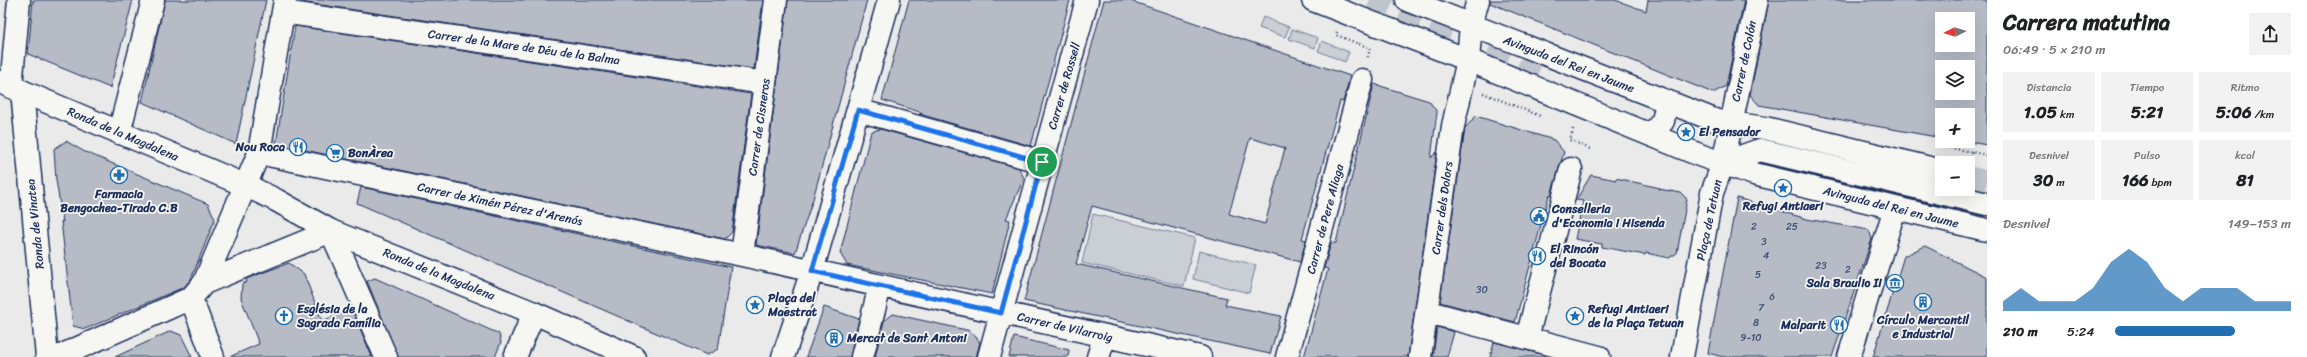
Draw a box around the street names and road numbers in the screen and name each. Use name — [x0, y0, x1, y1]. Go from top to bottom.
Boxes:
street label: Carrer de Colón — [1725, 18, 1763, 104]
street label: Carrer de la Mare de Déu de la Balma — [427, 23, 621, 71]
street label: Avinguda del Rei en Jaume — [1499, 28, 1638, 99]
street label: Carrer de Rossell — [1041, 39, 1087, 132]
street label: Carrer de Cisneros — [741, 76, 777, 177]
street label: Ronda de la Magdalena — [64, 101, 183, 168]
street label: Carrer dels Dolors — [1425, 160, 1459, 256]
street label: Carrer de Pere Aliaga — [1300, 161, 1351, 277]
street label: Carrer de Ximén Pérez d'Arenós — [415, 176, 585, 232]
street label: Plaça de Tetuan — [1690, 177, 1728, 263]
street label: Ronda de Vinatea — [19, 178, 51, 270]
street label: Avinguda del Rei en Jaume — [1820, 179, 1961, 235]
street label: Ronda de la Magdalena — [380, 241, 499, 307]
street label: Carrer de Vilarroig — [1015, 305, 1115, 349]

